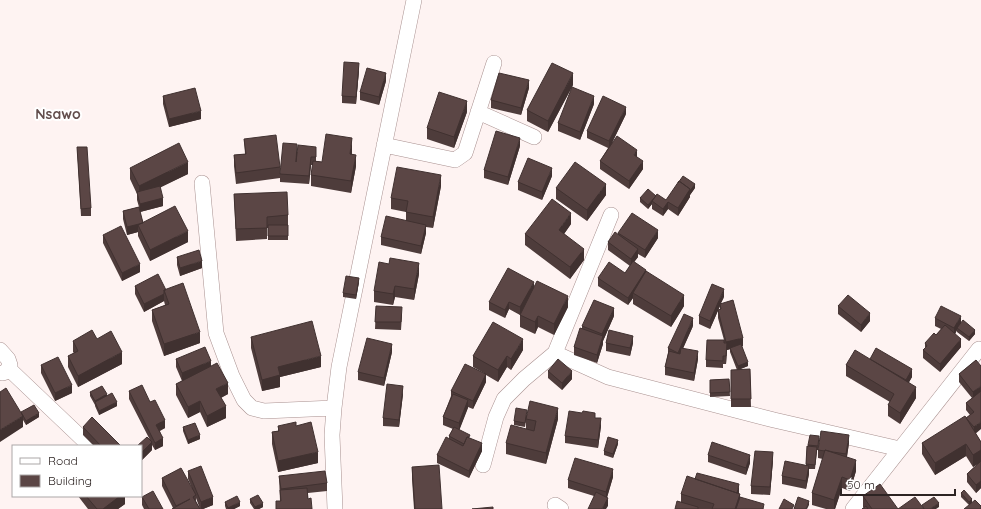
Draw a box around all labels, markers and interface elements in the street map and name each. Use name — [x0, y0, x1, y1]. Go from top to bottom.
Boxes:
district label: Nsawo — [35, 105, 81, 123]
legend — [12, 445, 142, 497]
text: Road — [48, 453, 78, 468]
scale bar — [841, 471, 955, 497]
text: Building — [48, 473, 92, 488]
text: 50 m — [847, 477, 875, 492]

